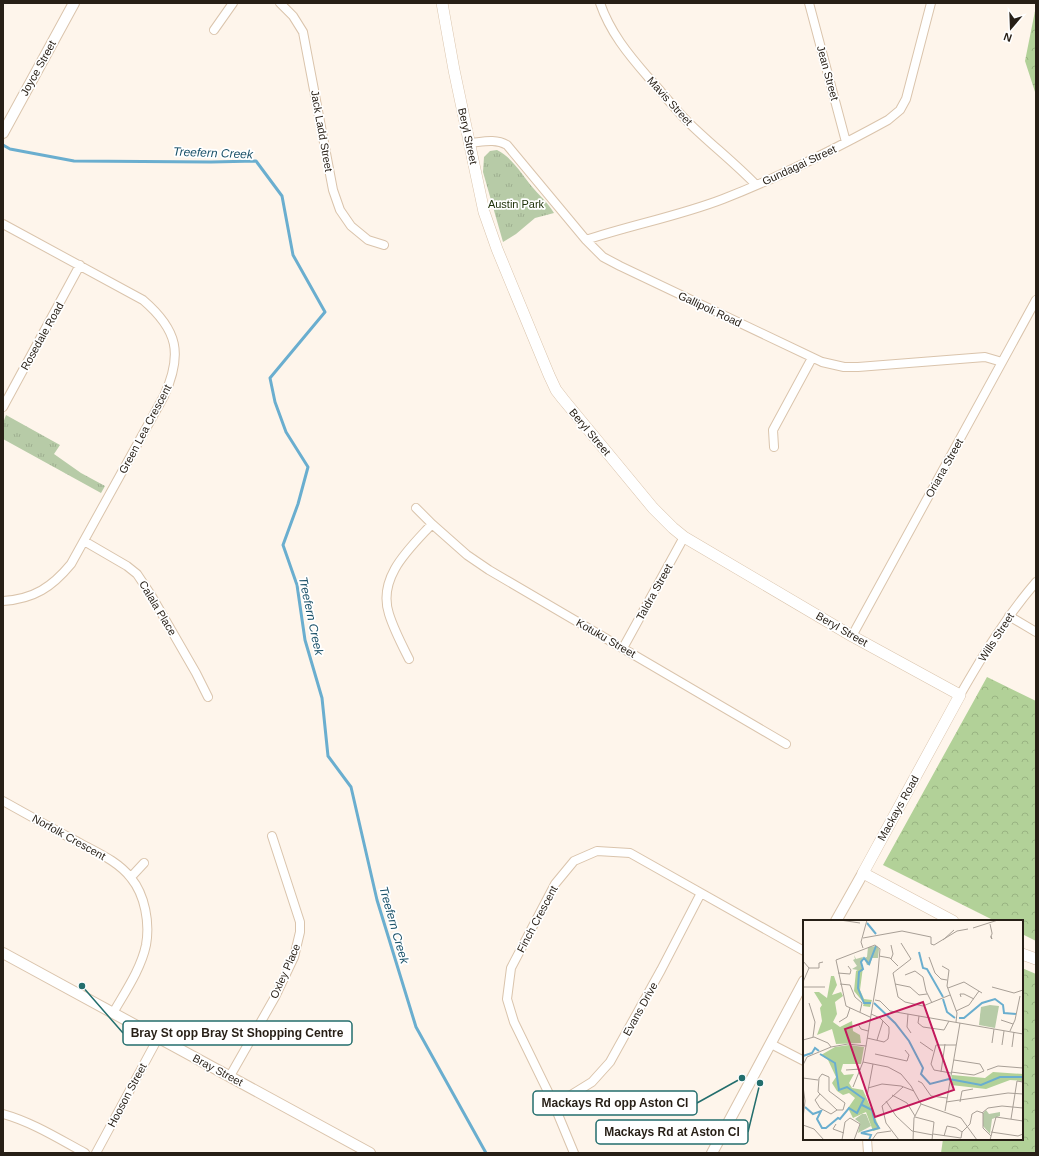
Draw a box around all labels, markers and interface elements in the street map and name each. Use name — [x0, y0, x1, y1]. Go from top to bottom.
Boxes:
north arrow — [991, 8, 1031, 48]
text: N — [1002, 30, 1013, 44]
street label: Joyce Street — [18, 38, 58, 98]
street label: Jean Street — [815, 44, 841, 102]
street label: Mavis Street — [645, 74, 695, 128]
street label: Jack Ladd Street — [309, 89, 335, 173]
street label: Beryl Street — [456, 107, 480, 165]
street label: Gundagai Street — [760, 143, 838, 187]
water label: Treefern Creek — [173, 145, 254, 161]
park label: Austin Park — [488, 198, 545, 210]
street label: Gallipoli Road — [676, 289, 744, 329]
street label: Rosedale Road — [18, 300, 66, 372]
street label: Green Lea Crescent — [116, 382, 174, 476]
street label: Beryl Street — [567, 406, 613, 458]
street label: Oriana Street — [923, 436, 965, 500]
street label: Taldra Street — [634, 562, 674, 622]
water label: Treefern Creek — [296, 576, 326, 657]
street label: Calala Place — [137, 578, 179, 638]
street label: Beryl Street — [814, 609, 870, 649]
street label: Wills Street — [976, 610, 1016, 664]
street label: Kotuku Street — [574, 616, 638, 660]
street label: Mackays Road — [875, 773, 921, 843]
street label: Norfolk Crescent — [30, 812, 108, 862]
street label: Finch Crescent — [514, 884, 560, 954]
water label: Treefern Creek — [376, 885, 412, 966]
inset map — [803, 920, 1023, 1140]
street label: Oxley Place — [268, 942, 302, 1000]
street label: Evans Drive — [620, 980, 660, 1038]
callout: Bray St opp Bray St Shopping Centre — [123, 1021, 352, 1045]
text: Bray St opp Bray St Shopping Centre — [131, 1026, 344, 1040]
street label: Bray Street — [191, 1052, 245, 1088]
street label: Hooson Street — [105, 1061, 149, 1129]
callout: Mackays Rd opp Aston Cl — [533, 1091, 697, 1115]
text: Mackays Rd opp Aston Cl — [542, 1096, 688, 1110]
callout: Mackays Rd at Aston Cl — [596, 1120, 748, 1144]
text: Mackays Rd at Aston Cl — [604, 1125, 740, 1139]

